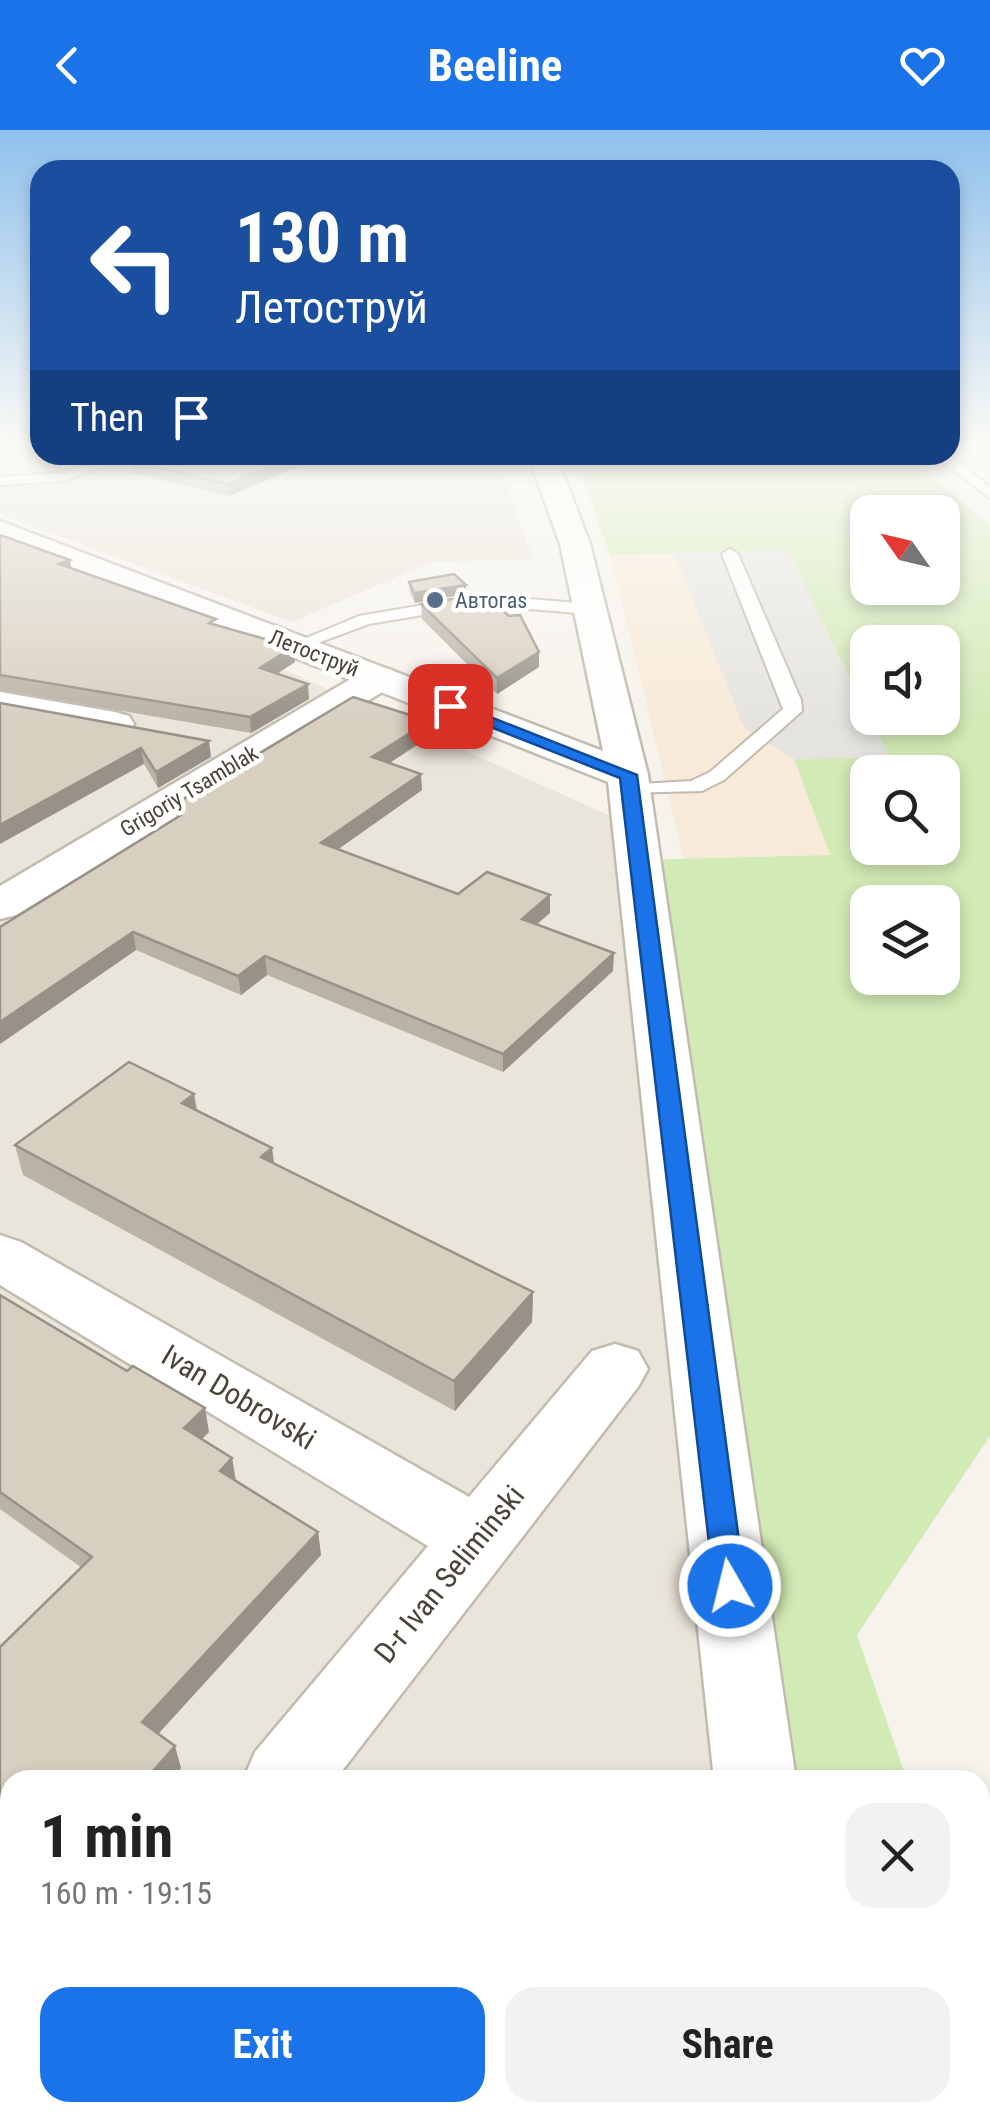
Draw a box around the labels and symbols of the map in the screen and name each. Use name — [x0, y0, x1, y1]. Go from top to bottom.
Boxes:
north arrow — [850, 495, 960, 605]
place label: Автогаѕ — [455, 588, 527, 613]
marker: Автогаѕ — [424, 589, 446, 611]
street label: Летоструй — [265, 624, 363, 682]
pin — [408, 664, 493, 749]
street label: Grigoriy Tsamblak — [116, 740, 262, 842]
street label: Ivan Dobrovski — [156, 1337, 322, 1457]
street label: D-r Ivan Seliminski — [367, 1478, 531, 1670]
position arrow — [678, 1534, 782, 1638]

